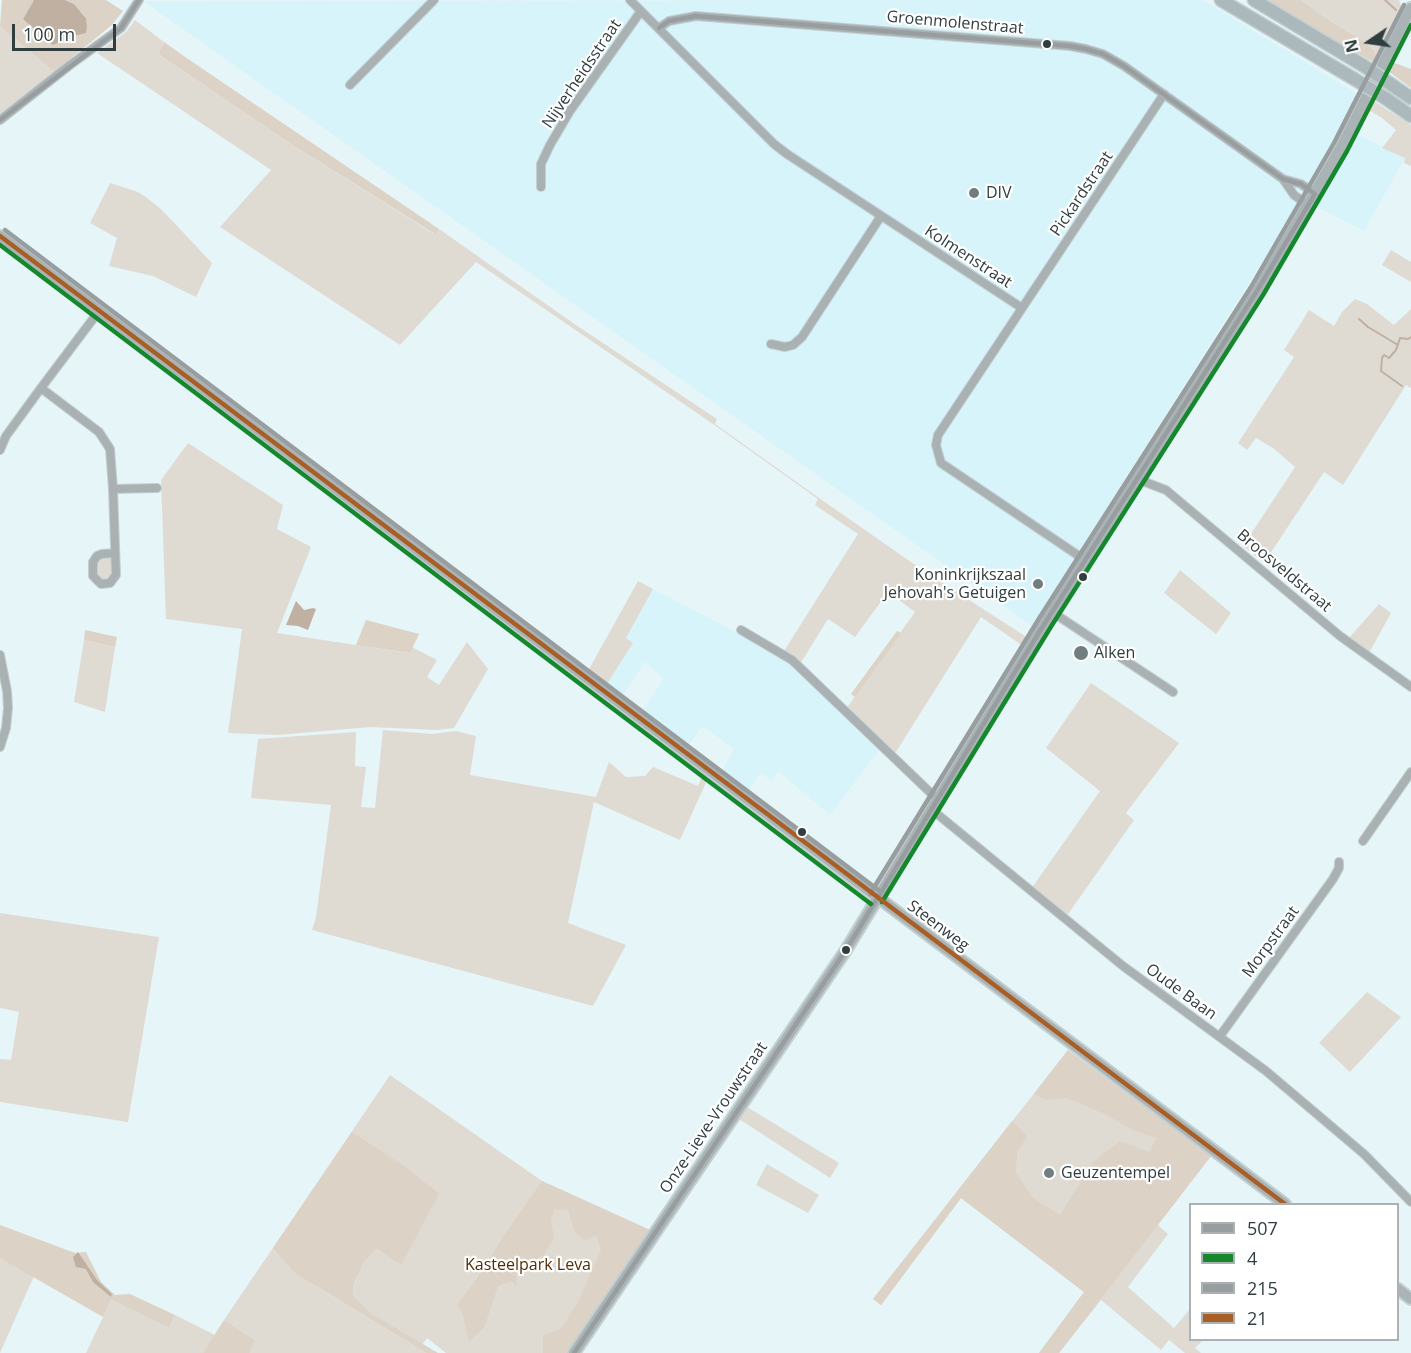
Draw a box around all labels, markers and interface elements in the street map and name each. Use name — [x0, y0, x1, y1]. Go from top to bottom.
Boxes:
street label: Groenmolenstraat — [886, 7, 1024, 39]
scale bar — [15, 12, 118, 50]
north arrow — [1339, 12, 1399, 72]
street label: Nijverheidsstraat — [538, 16, 626, 132]
text: 100 m — [23, 22, 75, 46]
text: N — [1339, 37, 1364, 55]
unlabelled marker — [1041, 38, 1053, 50]
street label: Pickardstraat — [1047, 148, 1117, 240]
place label: DIV — [986, 183, 1012, 203]
marker: DIV — [967, 186, 981, 200]
street label: Kolmenstraat — [921, 222, 1015, 292]
street label: Broosveldstraat — [1233, 526, 1335, 616]
place label: Koninkrijkszaal Jehovah's Getuigen — [884, 565, 1026, 603]
unlabelled marker — [1077, 571, 1089, 583]
marker: Koninkrijkszaal Jehovah's Getuigen — [1031, 577, 1045, 591]
place label: Alken — [1094, 643, 1135, 663]
marker: Alken — [1072, 644, 1090, 662]
unlabelled marker — [796, 826, 808, 838]
street label: Steenweg — [903, 897, 973, 955]
street label: Morpstraat — [1239, 903, 1303, 981]
unlabelled marker — [840, 944, 852, 956]
street label: Oude Baan — [1142, 960, 1220, 1024]
street label: Onze-Lieve-Vrouwstraat — [656, 1039, 772, 1197]
place label: Geuzentempel — [1061, 1163, 1170, 1183]
marker: Geuzentempel — [1042, 1166, 1056, 1180]
legend — [1189, 1203, 1399, 1341]
text: 507 — [1247, 1216, 1278, 1240]
text: 4 — [1247, 1246, 1257, 1270]
park label: Kasteelpark Leva — [465, 1255, 591, 1275]
text: 215 — [1247, 1276, 1278, 1300]
text: 21 — [1247, 1306, 1268, 1330]

